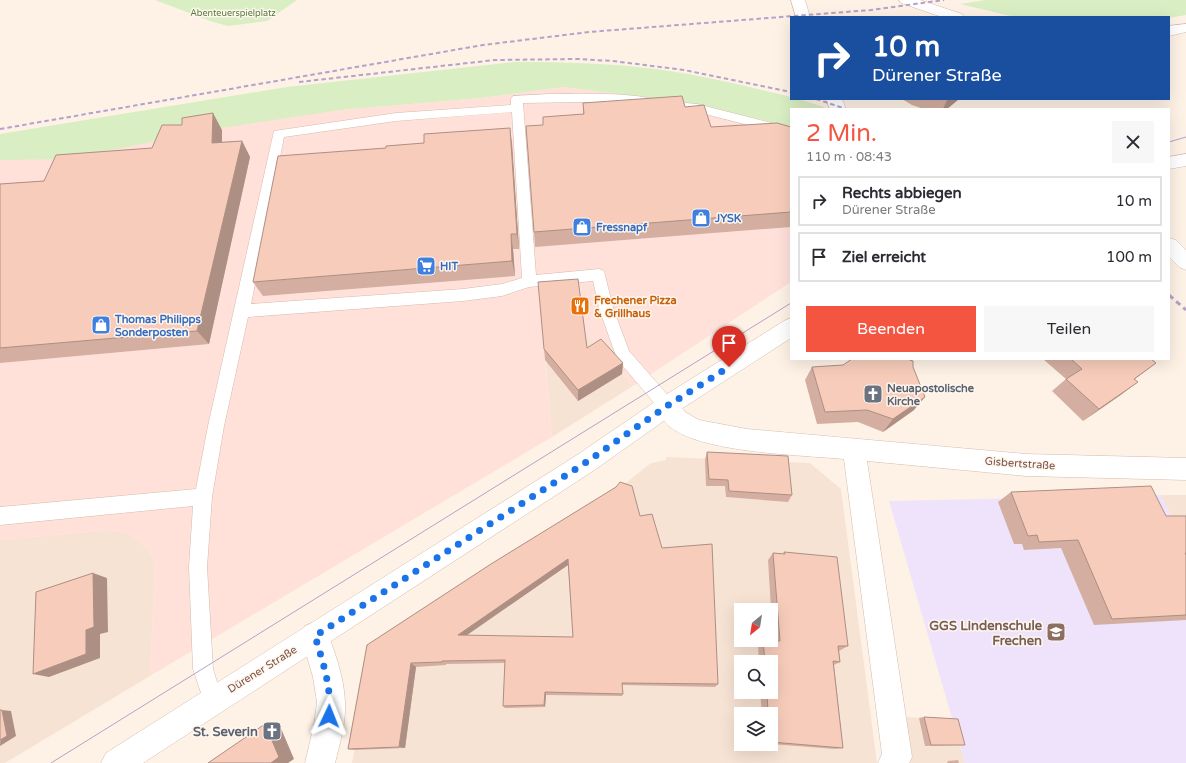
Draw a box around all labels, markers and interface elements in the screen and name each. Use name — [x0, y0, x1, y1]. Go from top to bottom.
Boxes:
park label: Abenteuerspielplatz — [190, 8, 276, 19]
text: 10 m — [872, 30, 940, 64]
icon: right — [806, 32, 858, 84]
text: Dürener Straße — [872, 64, 1002, 86]
text: 2 Min. — [806, 119, 877, 148]
button: close — [1112, 121, 1154, 163]
text: 110 m · 08:43 — [806, 149, 892, 165]
text: Rechts abbiegen — [842, 184, 962, 202]
icon: right — [808, 190, 830, 212]
text: 10 m — [1115, 192, 1152, 210]
text: Dürener Straße — [842, 202, 936, 218]
shop icon: JYSK — [690, 207, 712, 229]
place label: JYSK — [714, 212, 742, 225]
shop icon: Fressnapf — [571, 216, 593, 238]
place label: Fressnapf — [596, 221, 648, 235]
icon: arrive — [808, 246, 830, 268]
text: Ziel erreicht — [842, 248, 926, 266]
text: 100 m — [1106, 248, 1152, 266]
supermarket icon: HIT — [415, 255, 437, 277]
place label: HIT — [440, 260, 458, 273]
place label: Frechener Pizza & Grillhaus — [594, 294, 677, 320]
restaurant icon: Frechener Pizza & Grillhaus — [569, 295, 591, 317]
button: Beenden — [806, 306, 976, 352]
button: Teilen — [984, 306, 1154, 352]
place label: Thomas Philipps Sonderposten — [114, 313, 202, 340]
shop icon: Thomas Philipps Sonderposten — [90, 314, 112, 336]
pin — [712, 326, 746, 367]
icon: arrive — [718, 332, 740, 354]
place label: Neuapostolische Kirche — [887, 382, 975, 408]
church icon: Neuapostolische Kirche — [862, 383, 884, 405]
street label: Gisbertstraße — [984, 455, 1056, 472]
north arrow — [734, 603, 778, 647]
map controls — [734, 603, 778, 751]
place label: GGS Lindenschule Frechen — [929, 618, 1043, 649]
school or university icon: GGS Lindenschule Frechen — [1045, 621, 1067, 643]
street label: Dürener Straße — [225, 643, 299, 696]
button: search — [734, 655, 778, 699]
position arrow — [308, 695, 350, 737]
button: layers — [734, 707, 778, 751]
church icon: St. Severin — [261, 720, 283, 742]
place label: St. Severin — [193, 724, 258, 740]

